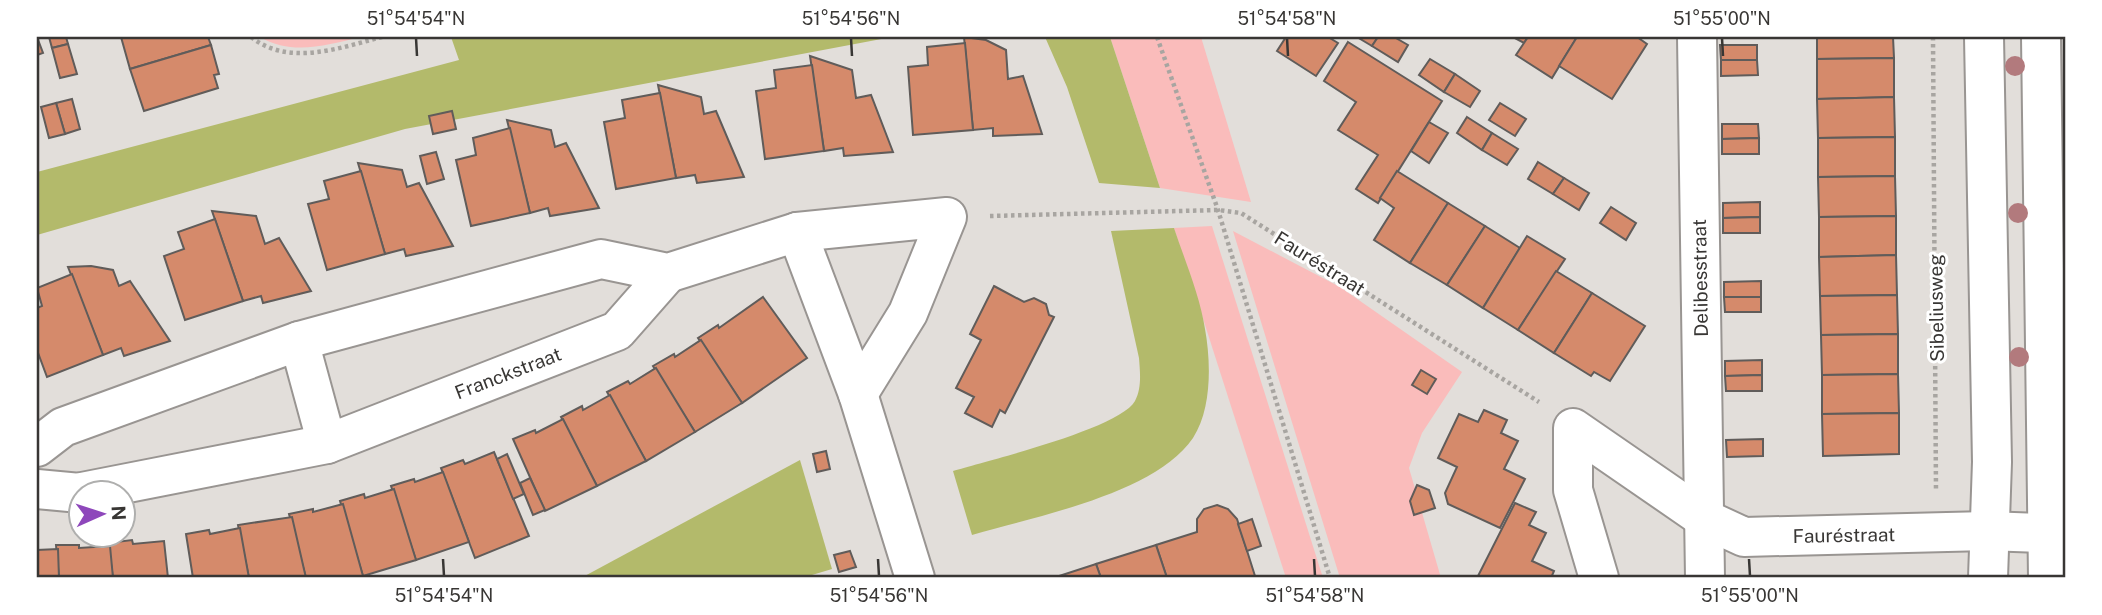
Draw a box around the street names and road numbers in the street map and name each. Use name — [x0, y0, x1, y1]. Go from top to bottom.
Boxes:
street label: Delibesstraat — [1688, 219, 1712, 337]
street label: Fauréstraat — [1271, 226, 1369, 300]
street label: Sibeliusweg — [1924, 254, 1948, 362]
street label: Franckstraat — [452, 343, 564, 403]
street label: Fauréstraat — [1793, 523, 1895, 547]

